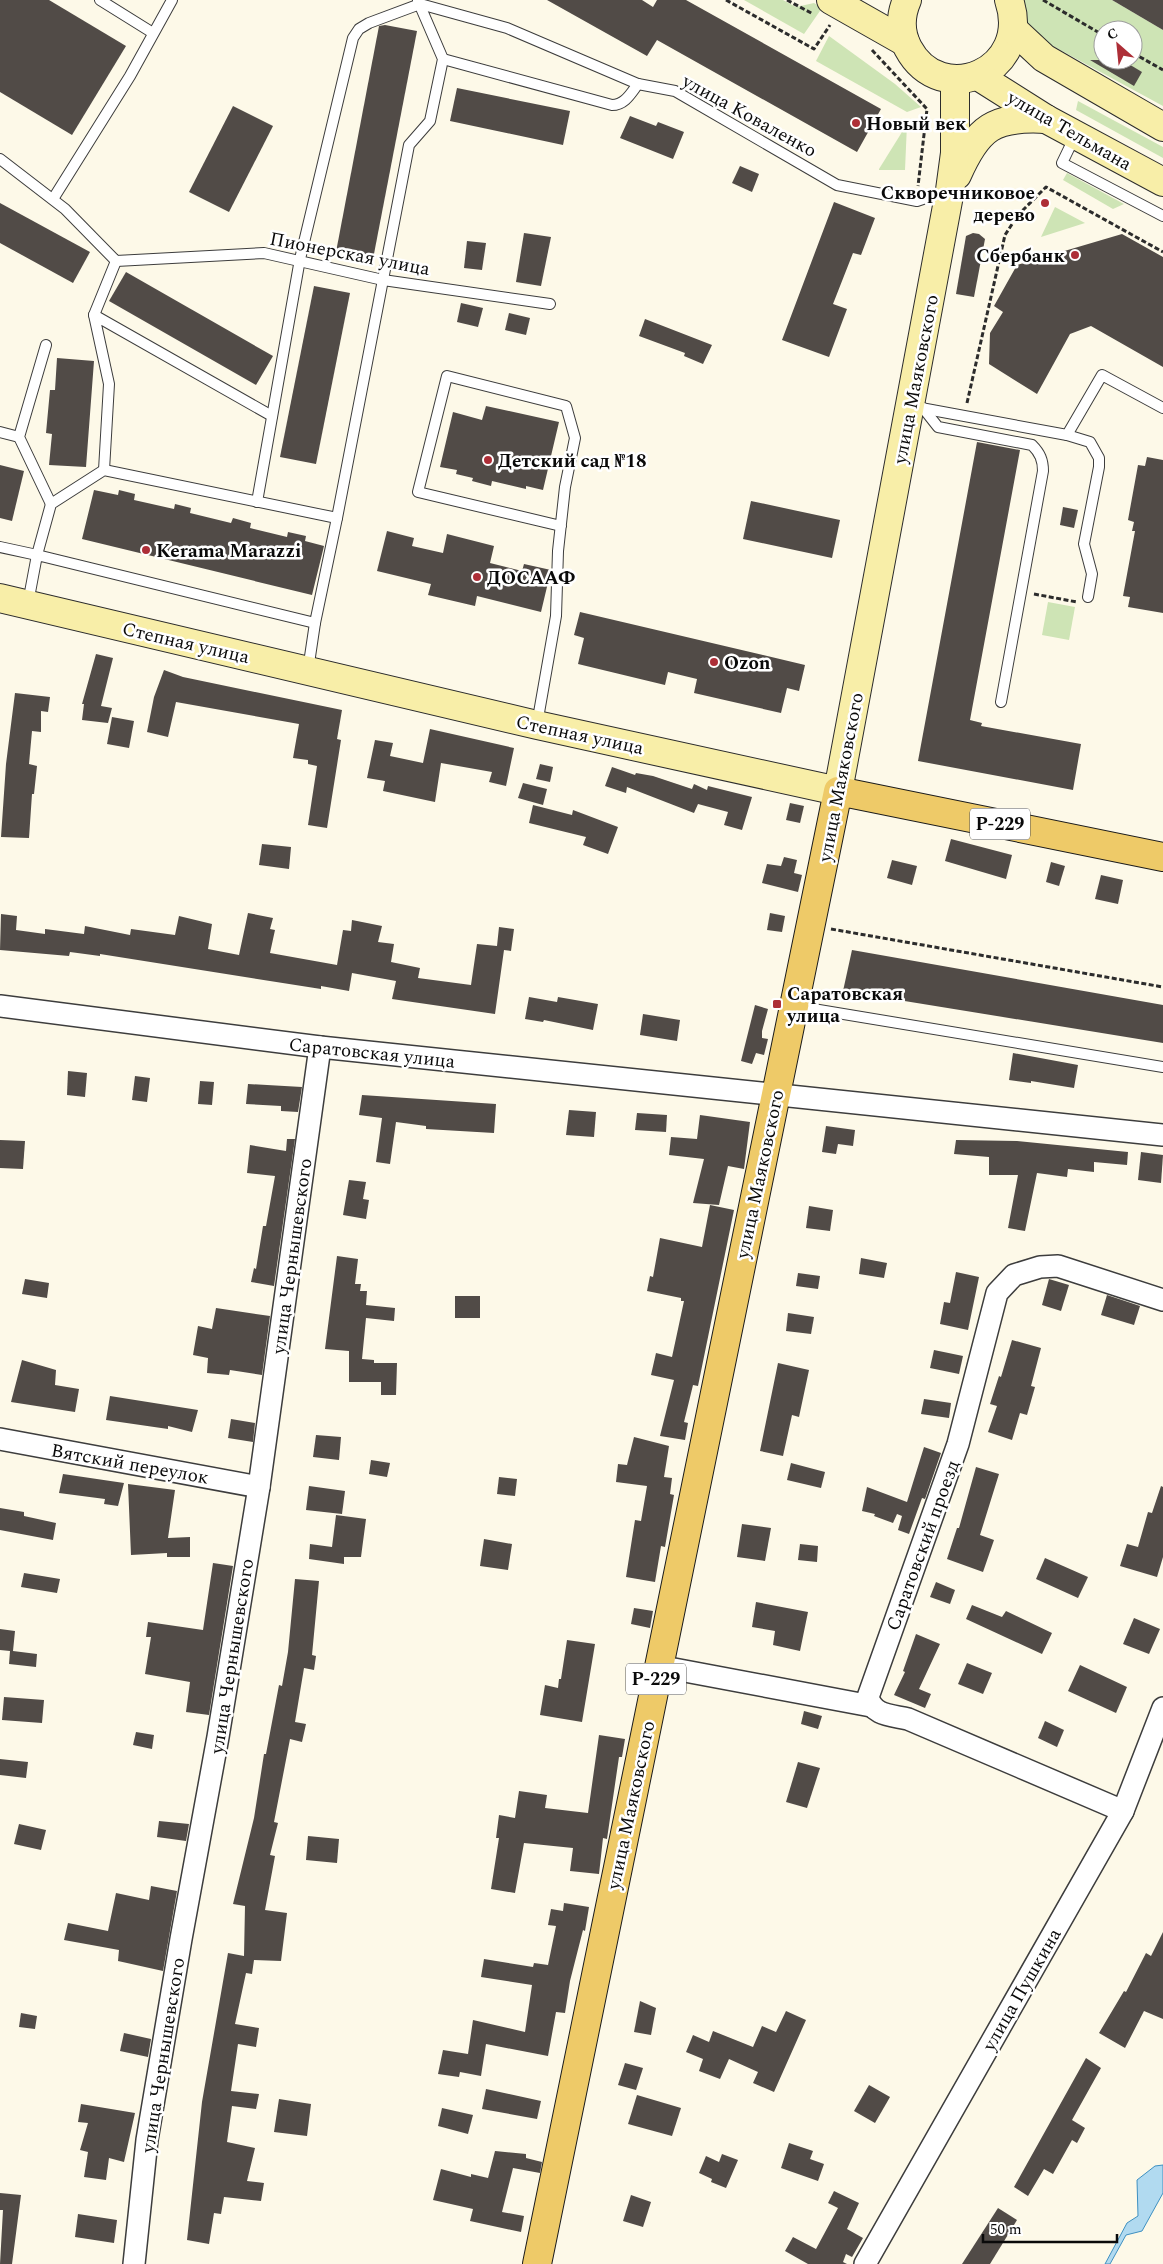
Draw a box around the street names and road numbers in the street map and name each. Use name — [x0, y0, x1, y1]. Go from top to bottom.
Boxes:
street label: улица Коваленко — [676, 67, 822, 165]
street label: улица Тельмана — [1001, 83, 1138, 179]
street label: Пионерская улица — [267, 225, 433, 284]
street label: улица Маяковского — [886, 292, 947, 468]
street label: Степная улица — [119, 615, 253, 672]
street label: улица Маяковского — [811, 690, 872, 866]
street label: Степная улица — [513, 708, 647, 763]
road number: Р-229 — [970, 809, 1030, 840]
street label: Саратовская улица — [287, 1030, 457, 1077]
street label: улица Маяковского — [728, 1087, 793, 1262]
street label: улица Чернышевского — [264, 1156, 321, 1357]
street label: Вятский переулок — [49, 1436, 211, 1493]
street label: Саратовский проезд — [879, 1456, 968, 1635]
street label: улица Чернышевского — [203, 1556, 262, 1757]
road number: Р-229 — [626, 1664, 686, 1695]
street label: улица Маяковского — [599, 1718, 664, 1893]
street label: улица Пушкина — [975, 1922, 1070, 2057]
street label: улица Чернышевского — [134, 1955, 193, 2156]

